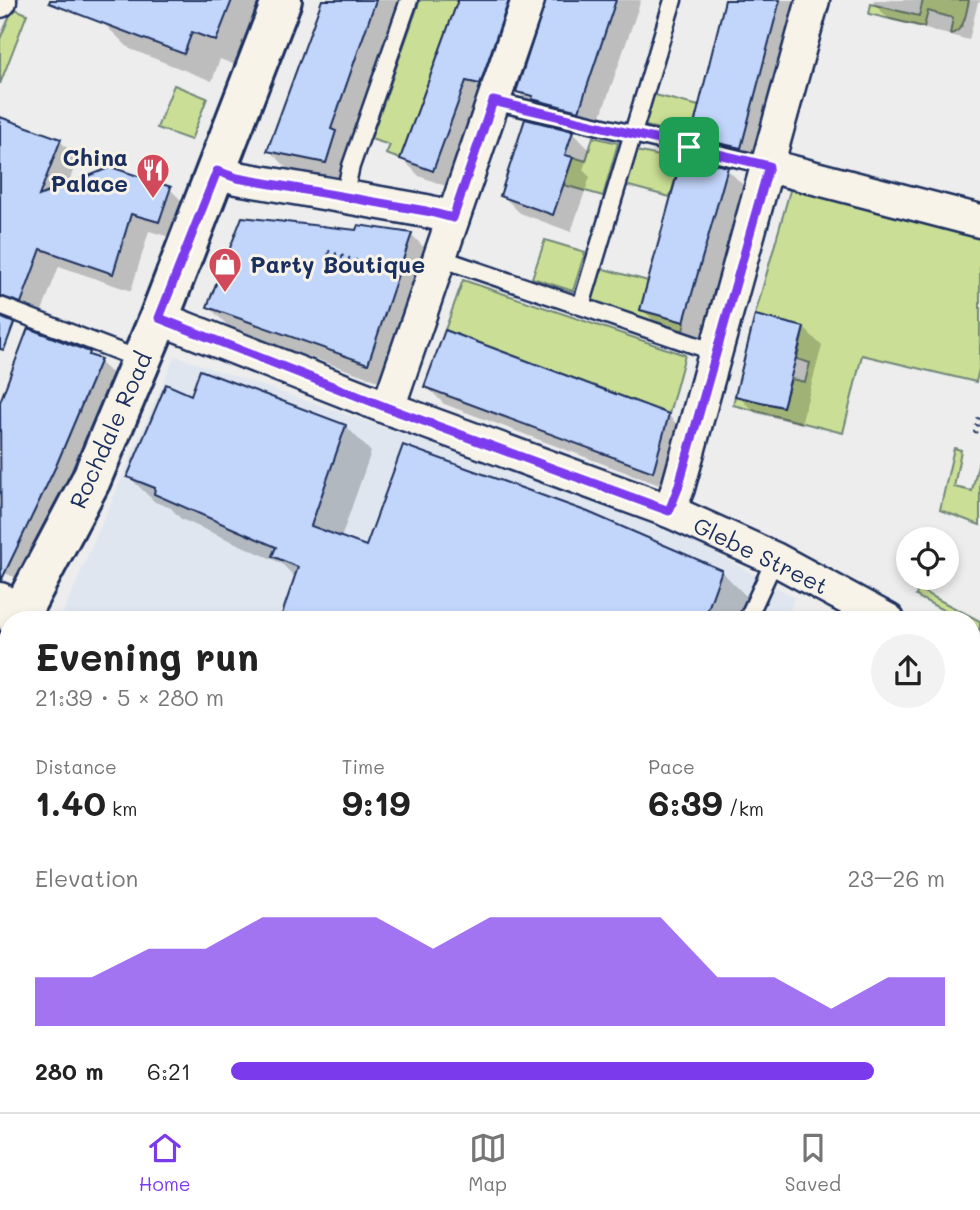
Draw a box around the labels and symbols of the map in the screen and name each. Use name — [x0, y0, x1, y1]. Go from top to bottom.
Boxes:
pin — [659, 117, 719, 177]
place label: China Palace — [50, 142, 128, 198]
restaurant icon: China Palace — [134, 151, 172, 200]
shop icon: Party Boutique — [206, 245, 244, 294]
place label: Party Boutique — [250, 249, 425, 279]
street label: Rochdale Road — [62, 347, 158, 513]
street label: Glebe Street — [689, 509, 833, 601]

